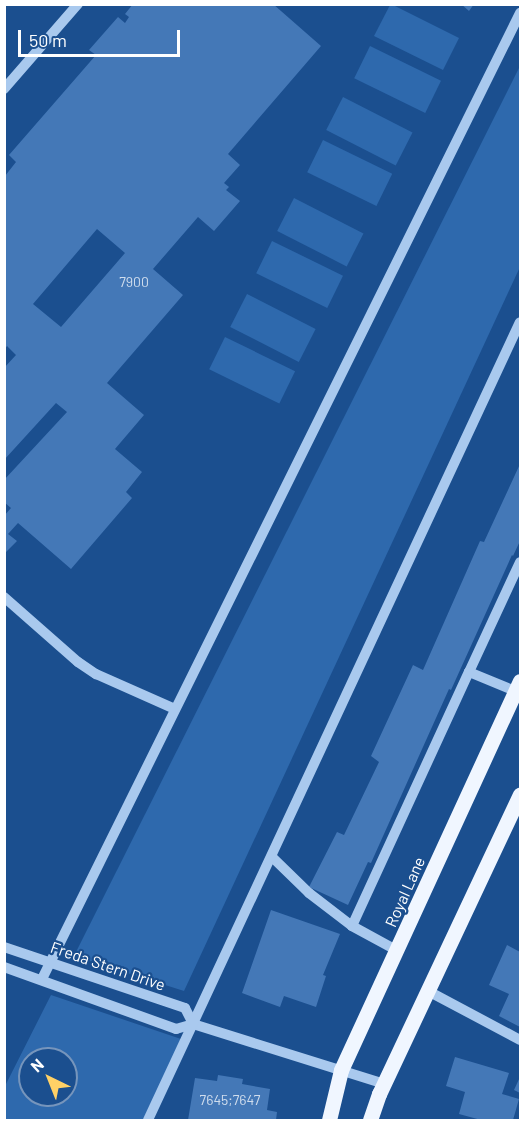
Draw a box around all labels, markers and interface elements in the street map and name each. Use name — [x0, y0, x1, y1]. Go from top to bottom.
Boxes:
scale bar — [21, 18, 183, 56]
text: 50 m — [29, 29, 67, 51]
house number: 7900 — [119, 274, 149, 290]
street label: Royal Lane — [381, 854, 429, 930]
street label: Freda Stern Drive — [48, 937, 168, 995]
north arrow — [18, 1047, 78, 1107]
text: N — [26, 1054, 47, 1076]
house number: 7645;7647 — [200, 1092, 260, 1108]

